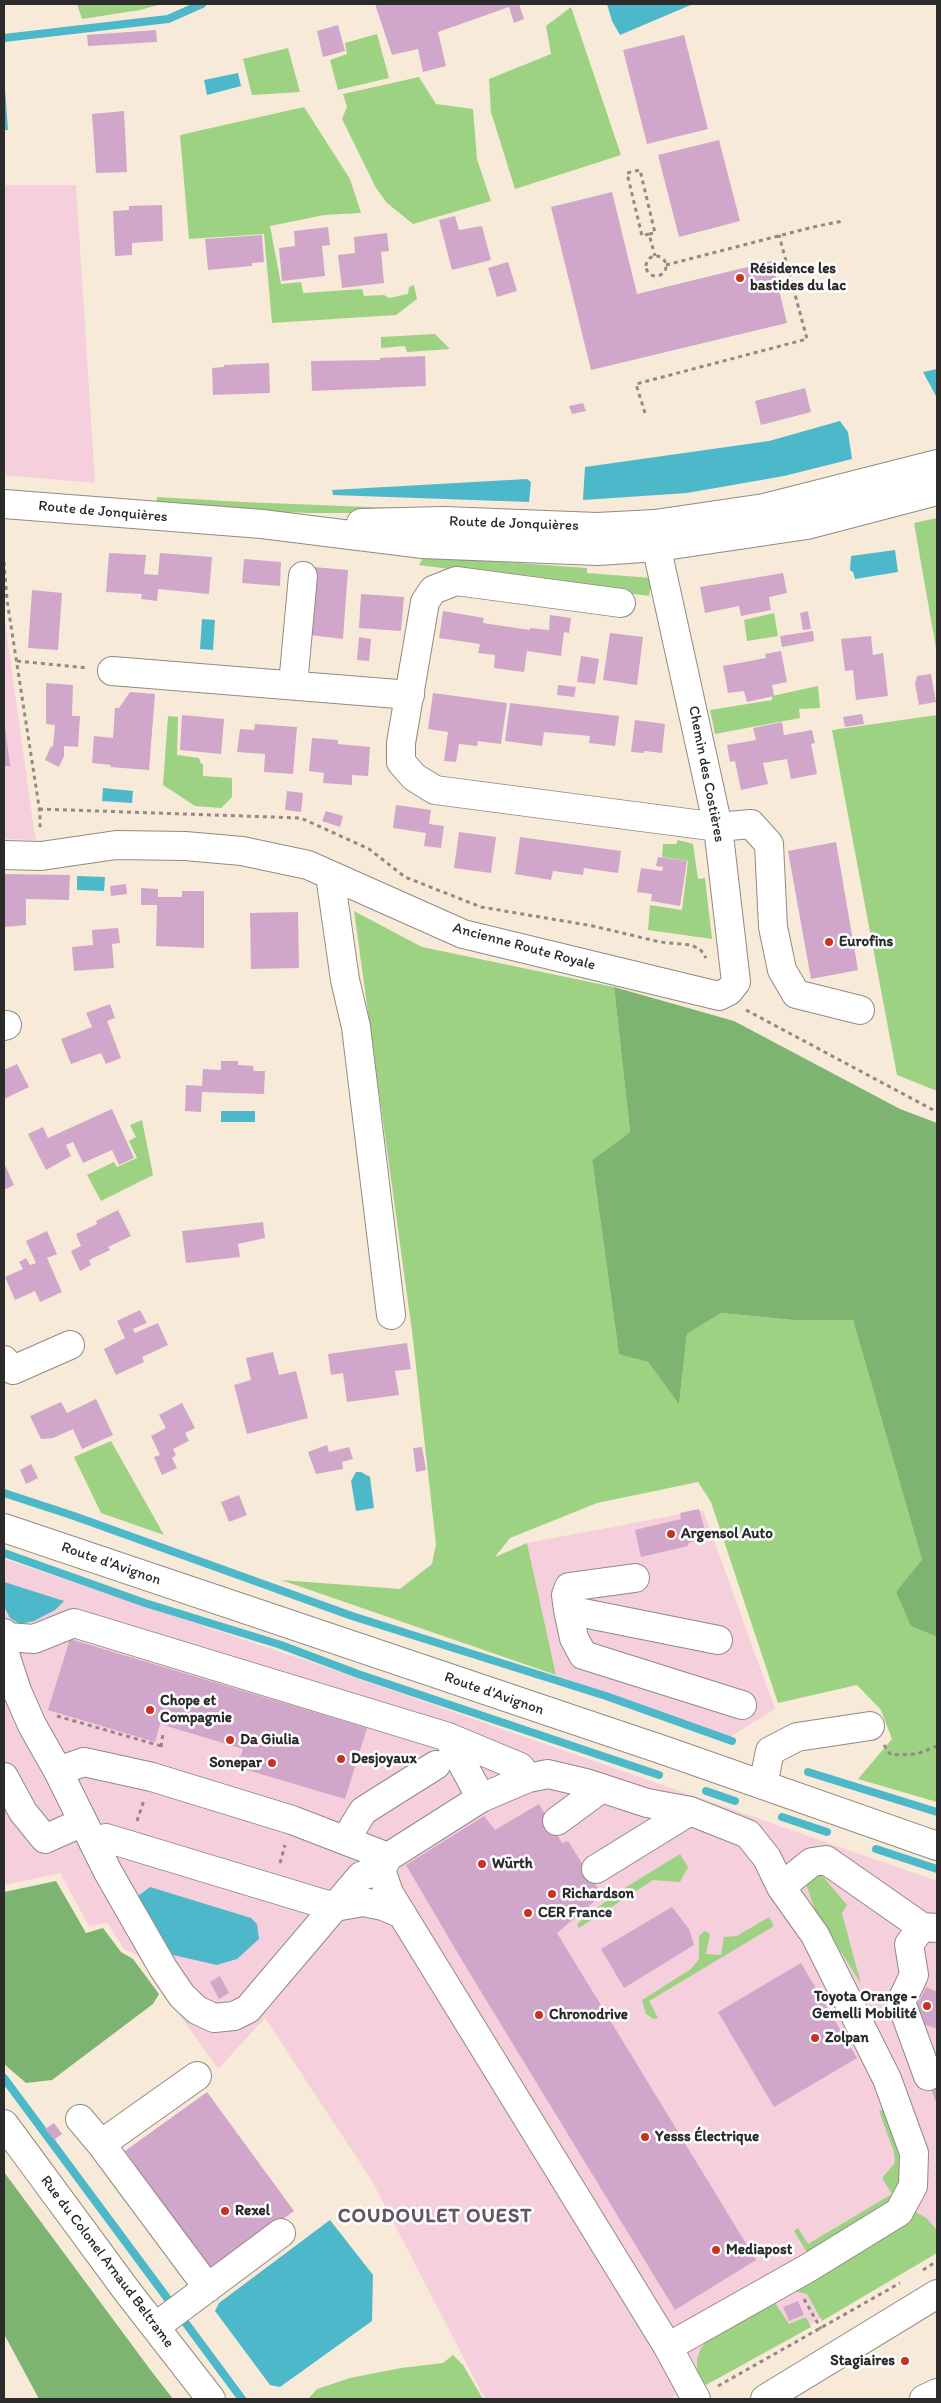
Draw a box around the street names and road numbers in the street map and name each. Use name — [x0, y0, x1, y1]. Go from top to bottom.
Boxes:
street label: Route de Jonquières — [38, 497, 168, 527]
street label: Route de Jonquières — [449, 513, 579, 535]
street label: Chemin des Costières — [684, 704, 728, 844]
street label: Ancienne Route Royale — [451, 919, 597, 975]
street label: Route d'Avignon — [59, 1539, 163, 1589]
street label: Route d'Avignon — [442, 1669, 546, 1719]
street label: Rue du Colonel Arnaud Beltrame — [36, 2172, 178, 2352]

